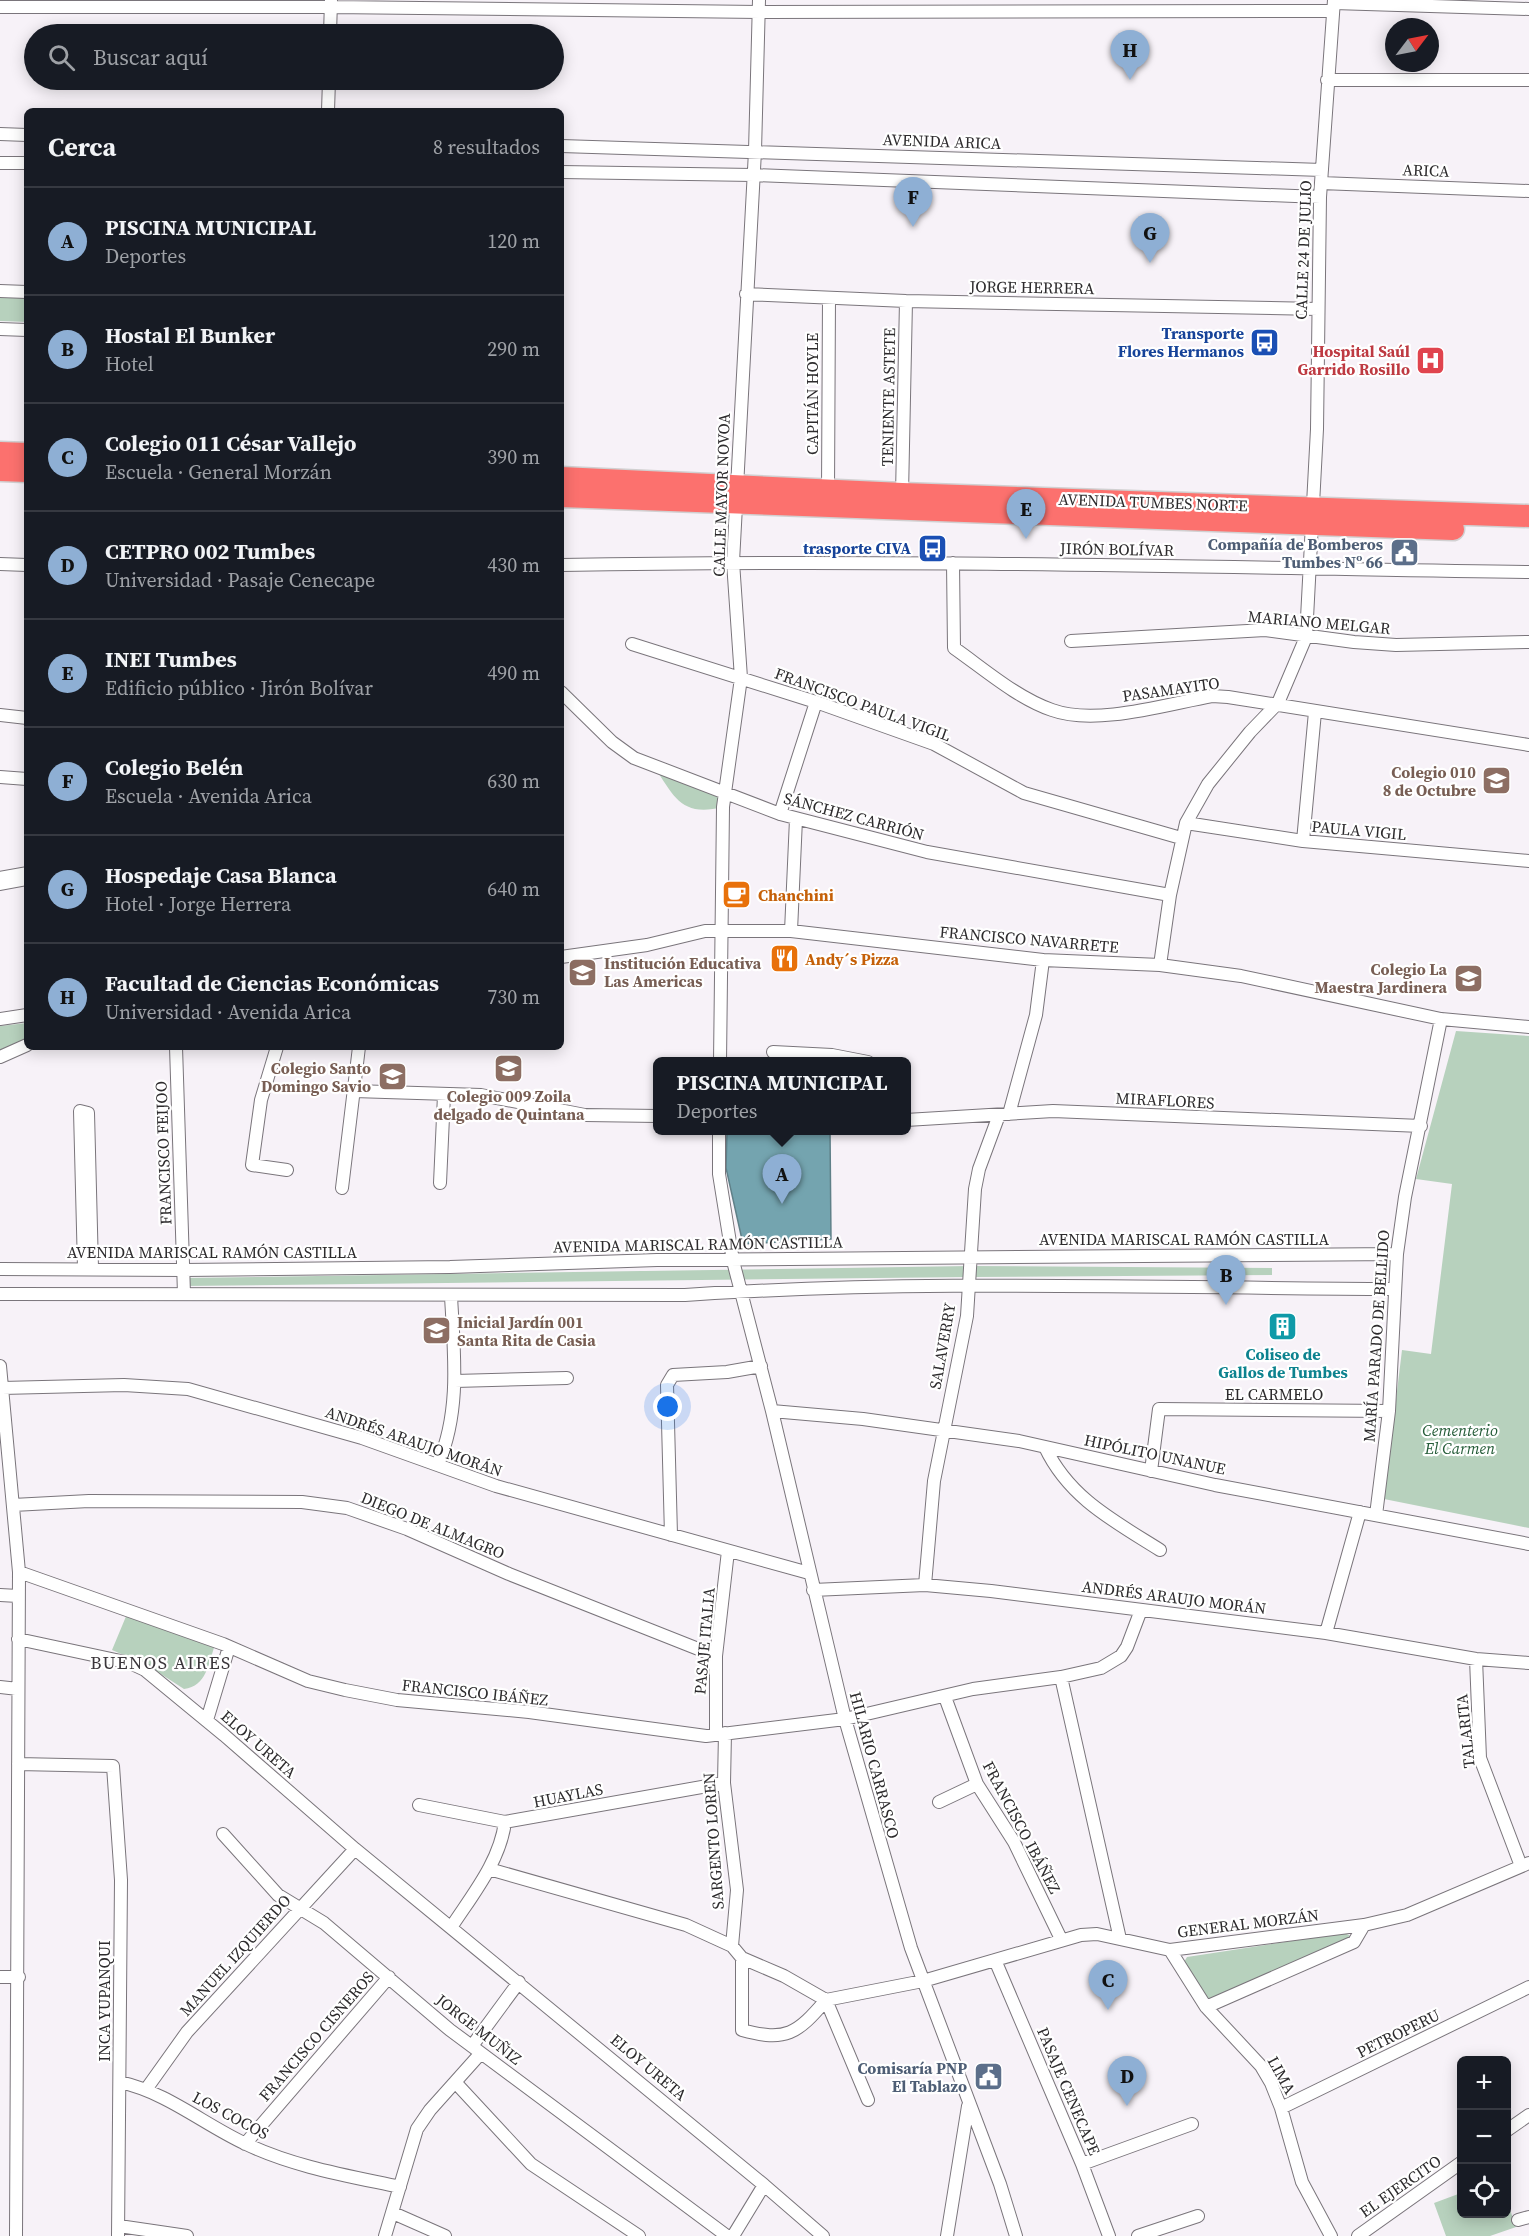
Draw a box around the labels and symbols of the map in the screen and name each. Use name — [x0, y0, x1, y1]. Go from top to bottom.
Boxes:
north arrow — [1385, 18, 1439, 72]
pin: H — [1110, 31, 1150, 80]
street label: AVENIDA ARICA — [882, 128, 1002, 154]
street label: ARICA — [1402, 158, 1450, 182]
pin: F — [894, 178, 932, 227]
street label: CALLE 24 DE JULIO — [1290, 180, 1316, 320]
pin: G — [1130, 214, 1170, 263]
street label: JORGE HERRERA — [968, 275, 1095, 299]
place label: Transporte Flores Hermanos — [1118, 322, 1244, 362]
bus stop icon: Transporte Flores Hermanos — [1249, 326, 1281, 358]
street label: TENIENTE ASTETE — [876, 327, 900, 466]
street label: CAPITÁN HOYLE — [801, 333, 823, 455]
place label: Hospital Saúl Garrido Rosillo — [1298, 340, 1410, 380]
hospital icon: Hospital Saúl Garrido Rosillo — [1415, 344, 1447, 376]
street label: CALLE MAYOR NOVOA — [707, 412, 735, 577]
street label: AVENIDA TUMBES NORTE — [1058, 488, 1248, 516]
pin: E — [1006, 490, 1046, 539]
bus stop icon: trasporte CIVA — [916, 532, 948, 564]
place label: Compañía de Bomberos Tumbes Nº 66 — [1208, 533, 1383, 573]
place label: trasporte CIVA — [803, 537, 911, 559]
street label: JIRÓN BOLÍVAR — [1059, 537, 1175, 561]
public building icon: Compañía de Bomberos Tumbes Nº 66 — [1388, 537, 1420, 569]
street label: MARIANO MELGAR — [1247, 605, 1392, 639]
street label: FRANCISCO PAULA VIGIL — [772, 662, 954, 746]
street label: PASAMAYITO — [1121, 671, 1221, 707]
place label: Colegio 010 8 de Octubre — [1383, 761, 1476, 801]
school or university icon: Colegio 010 8 de Octubre — [1481, 765, 1513, 797]
street label: SÁNCHEZ CARRIÓN — [781, 787, 927, 845]
street label: PAULA VIGIL — [1311, 815, 1407, 845]
cafe icon: Chanchini — [721, 879, 753, 911]
place label: Chanchini — [758, 884, 834, 906]
street label: FRANCISCO NAVARRETE — [938, 920, 1120, 958]
restaurant icon: Andy´s Pizza — [768, 943, 800, 975]
place label: Andy´s Pizza — [805, 948, 899, 970]
place label: Institución Educativa Las Americas — [604, 952, 762, 992]
school or university icon: Institución Educativa Las Americas — [567, 956, 599, 988]
place label: Colegio La Maestra Jardinera — [1315, 958, 1447, 998]
school or university icon: Colegio La Maestra Jardinera — [1452, 962, 1484, 994]
school or university icon: Colegio 009 Zoila delgado de Quintana — [493, 1052, 525, 1084]
place label: Colegio Santo Domingo Savio — [261, 1057, 371, 1097]
school or university icon: Colegio Santo Domingo Savio — [376, 1061, 408, 1093]
street label: FRANCISCO FEIJOO — [149, 1081, 177, 1225]
place label: Colegio 009 Zoila delgado de Quintana — [434, 1085, 585, 1125]
street label: MIRAFLORES — [1115, 1086, 1215, 1114]
pin: A — [762, 1154, 802, 1204]
street label: AVENIDA MARISCAL RAMÓN CASTILLA — [1039, 1228, 1329, 1250]
street label: MARÍA PARADO DE BELLIDO — [1358, 1229, 1394, 1443]
street label: AVENIDA MARISCAL RAMÓN CASTILLA — [553, 1230, 844, 1258]
street label: AVENIDA MARISCAL RAMÓN CASTILLA — [67, 1241, 357, 1263]
pin: B — [1206, 1256, 1246, 1305]
street label: SALAVERRY — [924, 1301, 960, 1391]
building icon: Coliseo de Gallos de Tumbes — [1267, 1310, 1299, 1342]
place label: Inicial Jardín 001 Santa Rita de Casia — [457, 1311, 596, 1351]
school or university icon: Inicial Jardín 001 Santa Rita de Casia — [420, 1315, 452, 1347]
place label: Coliseo de Gallos de Tumbes — [1218, 1343, 1348, 1383]
street label: EL CARMELO — [1225, 1383, 1323, 1405]
your location — [653, 1392, 682, 1421]
street label: ANDRÉS ARAUJO MORÁN — [323, 1400, 506, 1482]
park label: Cementerio El Carmen — [1422, 1419, 1498, 1459]
street label: HIPÓLITO UNANUE — [1082, 1428, 1228, 1480]
street label: DIEGO DE ALMAGRO — [358, 1486, 508, 1564]
street label: ANDRÉS ARAUJO MORÁN — [1081, 1575, 1268, 1619]
street label: PASAJE ITALIA — [688, 1586, 720, 1695]
district label: BUENOS AIRES — [90, 1650, 232, 1675]
street label: FRANCISCO IBÁÑEZ — [401, 1673, 549, 1711]
street label: HILARIO CARRASCO — [845, 1689, 905, 1841]
street label: TALARITA — [1450, 1692, 1480, 1769]
street label: ELOY URETA — [217, 1705, 302, 1783]
street label: FRANCISCO IBÁÑEZ — [978, 1757, 1066, 1897]
street label: SARGENTO LOREN — [697, 1772, 729, 1910]
street label: HUAYLAS — [531, 1777, 605, 1813]
street label: MANUEL IZQUIERDO — [174, 1890, 296, 2020]
street label: GENERAL MORZÁN — [1176, 1903, 1320, 1943]
street label: INCA YUPANQUI — [93, 1940, 115, 2062]
pin: C — [1088, 1960, 1128, 2010]
street label: FRANCISCO CISNEROS — [253, 1966, 379, 2106]
street label: JORGE MUÑIZ — [431, 1988, 527, 2070]
street label: PETROPERU — [1353, 2003, 1444, 2063]
street label: PASAJE CENECAPE — [1032, 2024, 1106, 2159]
street label: ELOY URETA — [606, 2029, 692, 2106]
street label: LIMA — [1263, 2052, 1302, 2098]
pin: D — [1108, 2056, 1146, 2106]
place label: Comisaría PNP El Tablazo — [857, 2057, 967, 2097]
public building icon: Comisaría PNP El Tablazo — [972, 2061, 1004, 2093]
street label: LOS COCOS — [189, 2086, 273, 2144]
street label: EL EJERCITO — [1355, 2150, 1445, 2222]

